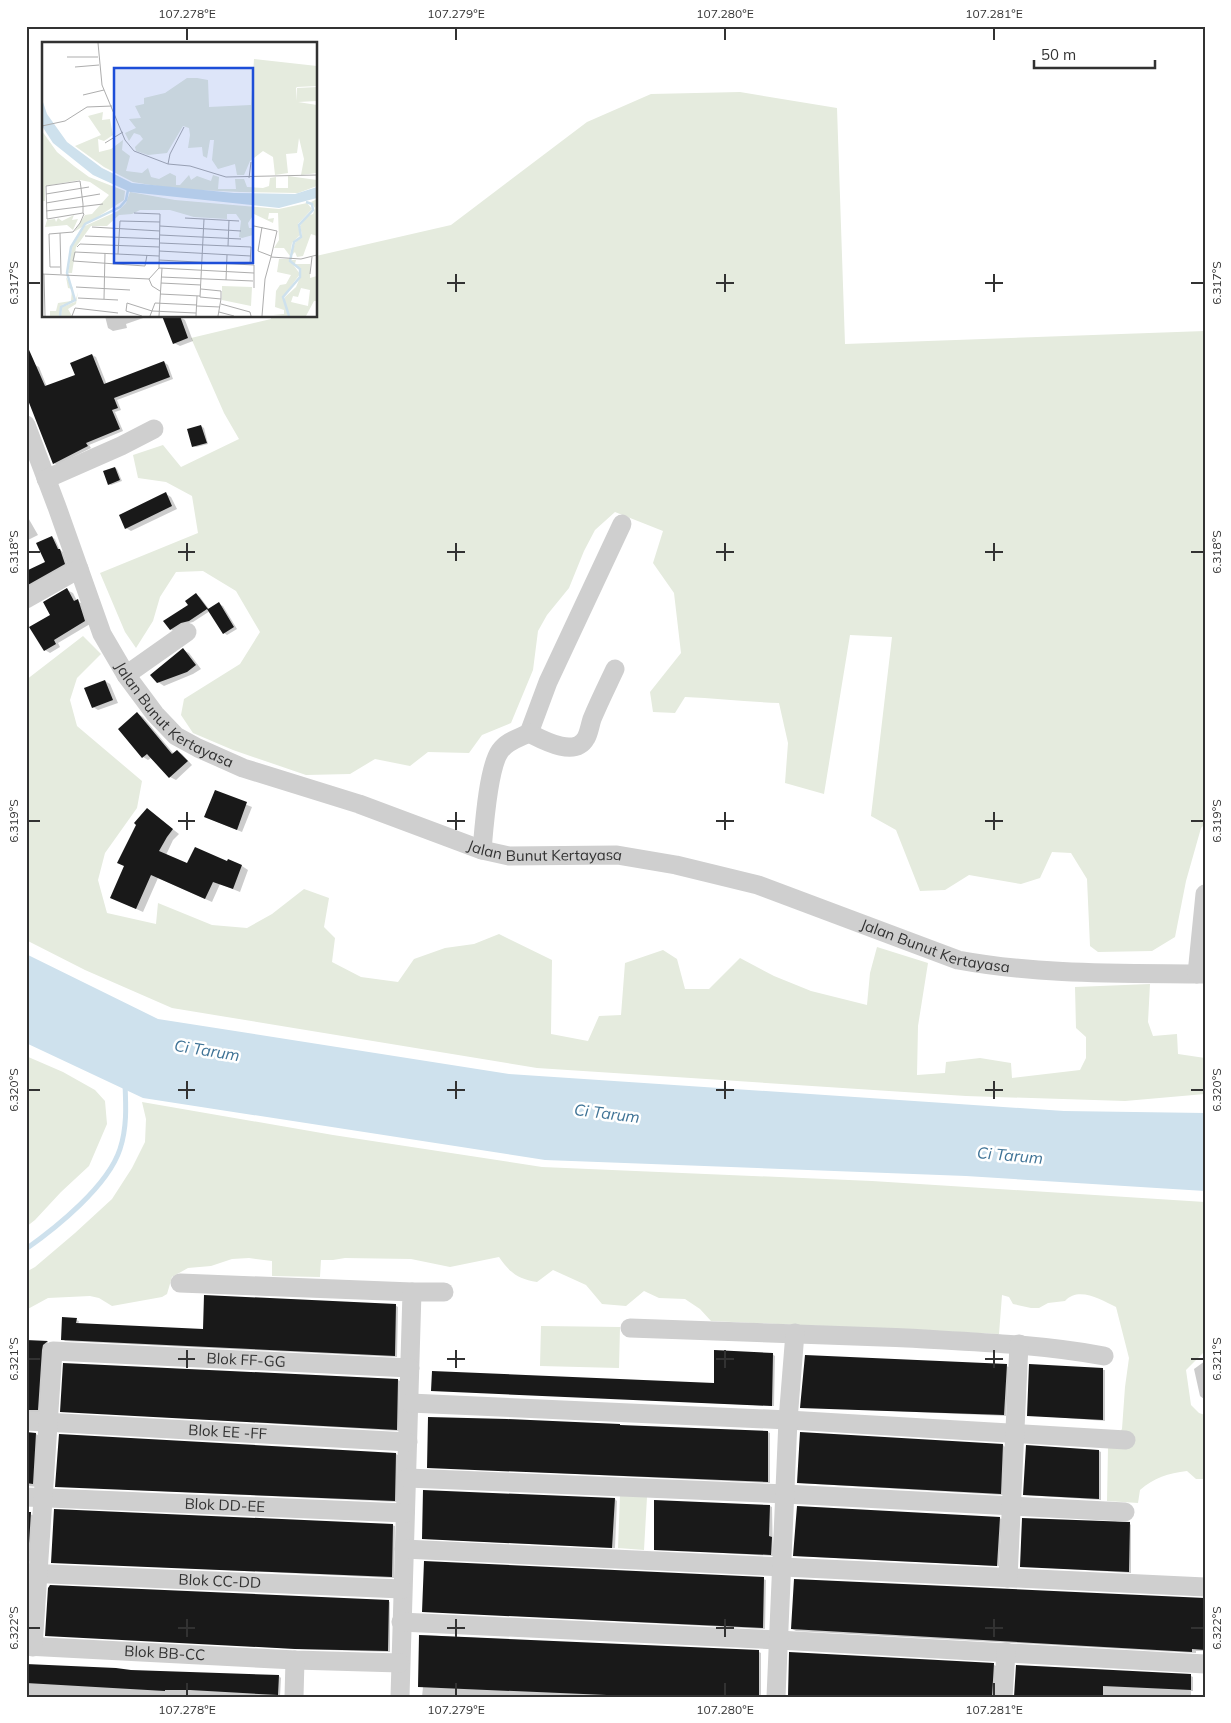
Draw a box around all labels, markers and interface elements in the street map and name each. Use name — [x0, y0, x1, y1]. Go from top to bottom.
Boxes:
text: 107.278°E — [158, 6, 216, 21]
text: 107.279°E — [427, 6, 485, 21]
text: 107.280°E — [696, 6, 754, 21]
text: 107.281°E — [965, 6, 1023, 21]
scale bar — [1034, 38, 1155, 70]
inset map — [42, 42, 318, 318]
text: 50 m — [1041, 45, 1076, 64]
text: 6.317°S — [6, 261, 21, 305]
text: 6.317°S — [1209, 261, 1224, 305]
text: 6.318°S — [6, 530, 21, 574]
text: 6.318°S — [1209, 530, 1224, 574]
street label: Jalan Bunut Kertayasa — [111, 658, 237, 772]
text: 6.319°S — [6, 799, 21, 843]
text: 6.319°S — [1209, 799, 1224, 843]
street label: Jalan Bunut Kertayasa — [465, 835, 624, 865]
street label: Jalan Bunut Kertayasa — [858, 914, 1011, 976]
water label: Ci Tarum — [173, 1035, 241, 1065]
text: 6.320°S — [6, 1068, 21, 1112]
text: 6.320°S — [1209, 1068, 1224, 1112]
water label: Ci Tarum — [573, 1099, 641, 1127]
water label: Ci Tarum — [976, 1142, 1044, 1168]
text: 6.321°S — [6, 1337, 21, 1381]
text: 6.321°S — [1209, 1337, 1224, 1381]
street label: Blok FF-GG — [206, 1348, 286, 1371]
street label: Blok EE -FF — [188, 1420, 268, 1443]
street label: Blok DD-EE — [184, 1494, 266, 1516]
street label: Blok CC-DD — [178, 1569, 262, 1592]
text: 6.322°S — [6, 1606, 21, 1650]
text: 6.322°S — [1209, 1606, 1224, 1650]
street label: Blok BB-CC — [124, 1641, 206, 1664]
text: 107.278°E — [158, 1702, 216, 1717]
text: 107.279°E — [427, 1702, 485, 1717]
text: 107.280°E — [696, 1702, 754, 1717]
text: 107.281°E — [965, 1702, 1023, 1717]

